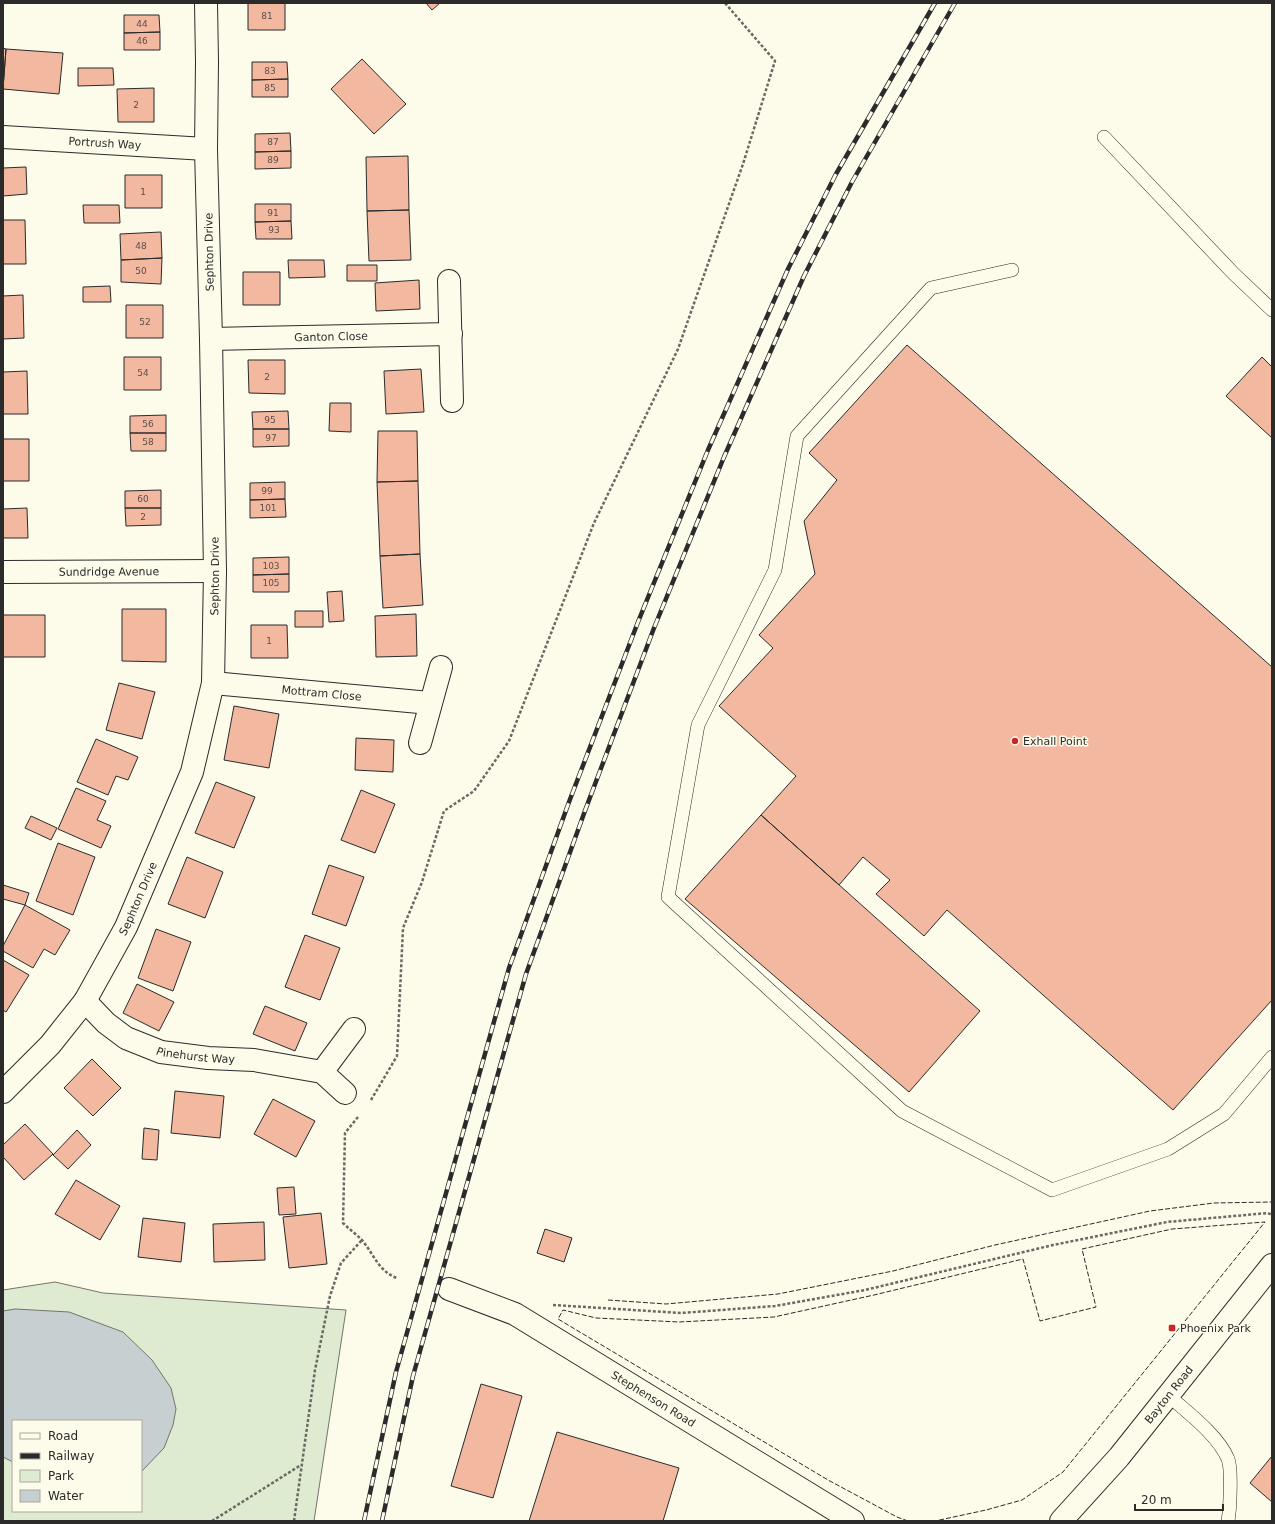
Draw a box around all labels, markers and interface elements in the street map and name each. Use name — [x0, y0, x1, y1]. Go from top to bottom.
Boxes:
house number: 81 — [261, 11, 273, 21]
house number: 44 — [136, 19, 148, 29]
house number: 46 — [136, 36, 148, 46]
house number: 83 — [264, 66, 276, 76]
house number: 85 — [264, 83, 276, 93]
house number: 2 — [133, 100, 139, 110]
street label: Portrush Way — [68, 135, 142, 152]
house number: 87 — [267, 137, 279, 147]
house number: 89 — [267, 155, 279, 165]
house number: 1 — [140, 187, 146, 197]
house number: 91 — [267, 208, 279, 218]
street label: Sephton Drive — [202, 212, 217, 291]
house number: 93 — [268, 225, 280, 235]
house number: 48 — [135, 241, 147, 251]
house number: 50 — [135, 266, 147, 276]
house number: 52 — [139, 317, 151, 327]
street label: Ganton Close — [294, 330, 368, 344]
house number: 54 — [137, 368, 149, 378]
house number: 2 — [264, 372, 270, 382]
house number: 95 — [264, 415, 276, 425]
house number: 56 — [142, 419, 154, 429]
house number: 97 — [265, 433, 277, 443]
house number: 58 — [142, 437, 154, 447]
house number: 99 — [261, 486, 273, 496]
house number: 60 — [137, 494, 149, 504]
house number: 101 — [259, 503, 277, 513]
house number: 2 — [140, 512, 146, 522]
street label: Sephton Drive — [208, 537, 222, 616]
house number: 103 — [262, 561, 280, 571]
street label: Sundridge Avenue — [59, 565, 160, 579]
house number: 105 — [262, 578, 280, 588]
house number: 1 — [266, 636, 272, 646]
street label: Mottram Close — [281, 683, 362, 704]
place label: Exhall Point — [1023, 735, 1088, 748]
marker: Exhall Point — [1010, 736, 1020, 746]
street label: Sephton Drive — [117, 860, 160, 938]
street label: Pinehurst Way — [154, 1045, 236, 1066]
place label: Phoenix Park — [1180, 1322, 1252, 1335]
marker: Phoenix Park — [1167, 1323, 1177, 1333]
street label: Bayton Road — [1142, 1364, 1196, 1426]
street label: Stephenson Road — [609, 1369, 698, 1430]
legend — [12, 1420, 142, 1512]
text: Road — [48, 1429, 78, 1443]
text: Railway — [48, 1449, 94, 1463]
text: Park — [48, 1469, 74, 1483]
scale bar — [1135, 1486, 1223, 1512]
text: Water — [48, 1489, 84, 1503]
text: 20 m — [1141, 1493, 1172, 1507]

